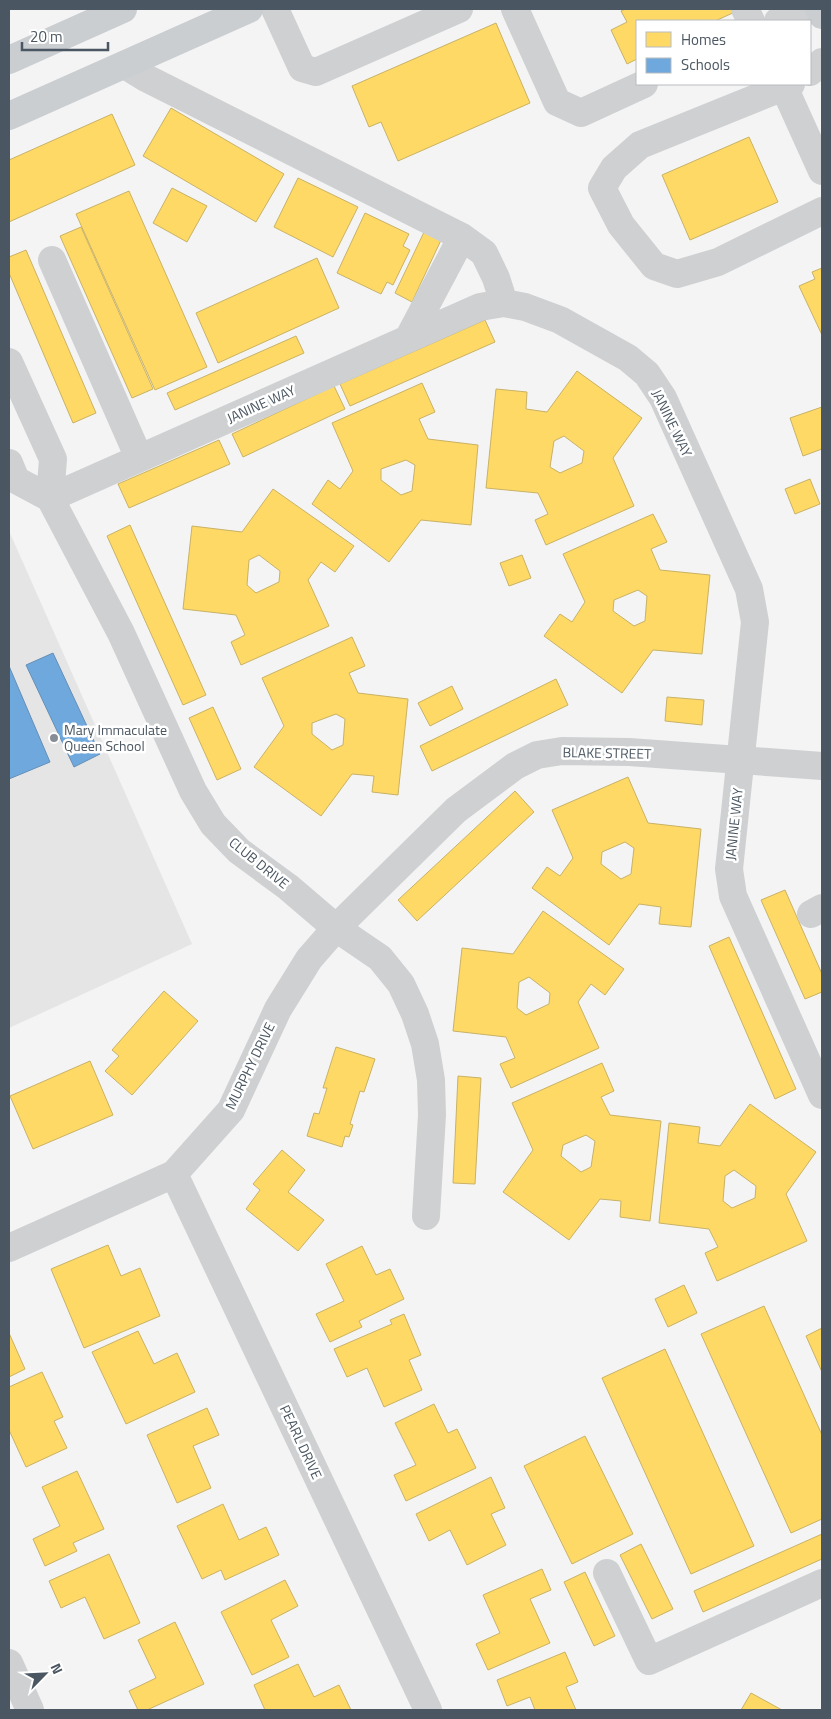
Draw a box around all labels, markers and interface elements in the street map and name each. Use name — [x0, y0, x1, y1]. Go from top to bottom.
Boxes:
scale bar — [22, 20, 109, 52]
legend — [636, 20, 811, 85]
text: 20 m — [30, 25, 63, 48]
text: Homes — [681, 28, 726, 51]
text: Schools — [681, 53, 730, 76]
street label: JANINE WAY — [223, 379, 299, 428]
street label: JANINE WAY — [647, 385, 698, 461]
place label: Mary Immaculate Queen School — [64, 719, 167, 756]
marker: Mary Immaculate Queen School — [48, 732, 60, 744]
street label: BLAKE STREET — [562, 741, 652, 764]
street label: JANINE WAY — [719, 786, 748, 861]
street label: CLUB DRIVE — [225, 832, 294, 894]
street label: MURPHY DRIVE — [219, 1018, 280, 1113]
street label: PEARL DRIVE — [275, 1401, 328, 1483]
north arrow — [20, 1649, 70, 1699]
text: N — [46, 1660, 69, 1677]

